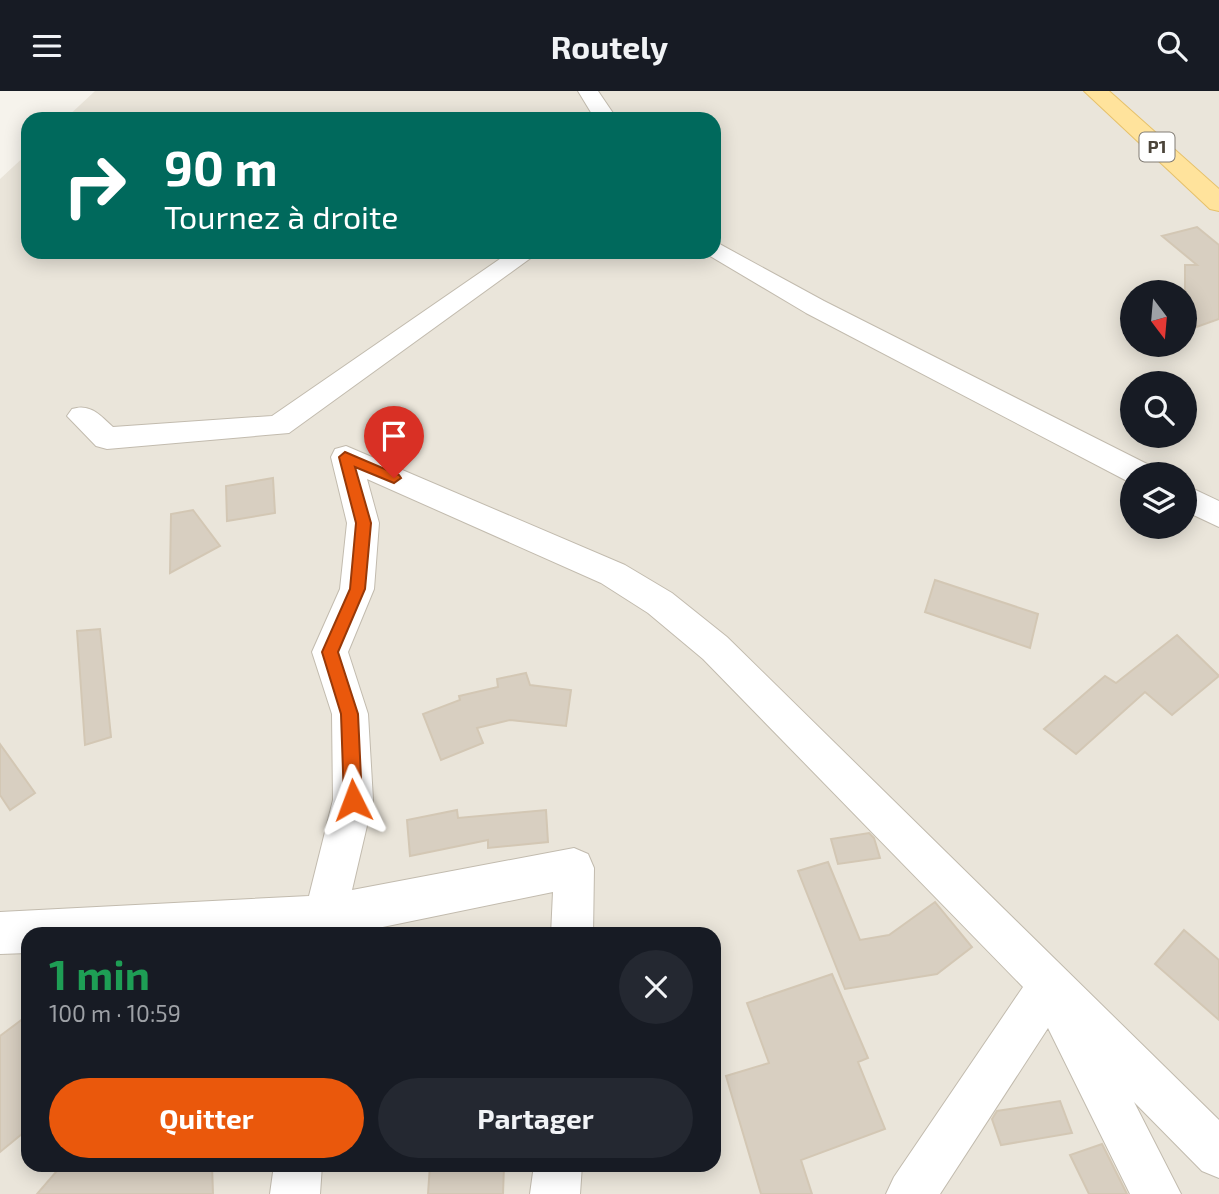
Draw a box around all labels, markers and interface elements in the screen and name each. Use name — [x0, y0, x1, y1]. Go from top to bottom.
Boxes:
icon: menu — [28, 27, 66, 65]
text: Routely — [551, 27, 668, 65]
icon: search — [1153, 27, 1191, 65]
road number: P1 — [1140, 133, 1174, 161]
text: 90 m — [164, 137, 278, 196]
icon: right — [49, 140, 140, 231]
text: Tournez à droite — [164, 197, 398, 235]
north arrow — [1120, 280, 1197, 357]
map controls — [1120, 280, 1197, 539]
button: search — [1120, 371, 1197, 448]
pin — [364, 406, 424, 478]
icon: arrive — [375, 417, 413, 455]
button: layers — [1120, 462, 1197, 539]
position arrow — [316, 763, 390, 837]
text: 1 min — [49, 948, 150, 998]
button: close — [619, 950, 693, 1024]
text: 100 m · 10:59 — [49, 999, 181, 1027]
button: Quitter — [49, 1078, 364, 1158]
button: Partager — [378, 1078, 693, 1158]

